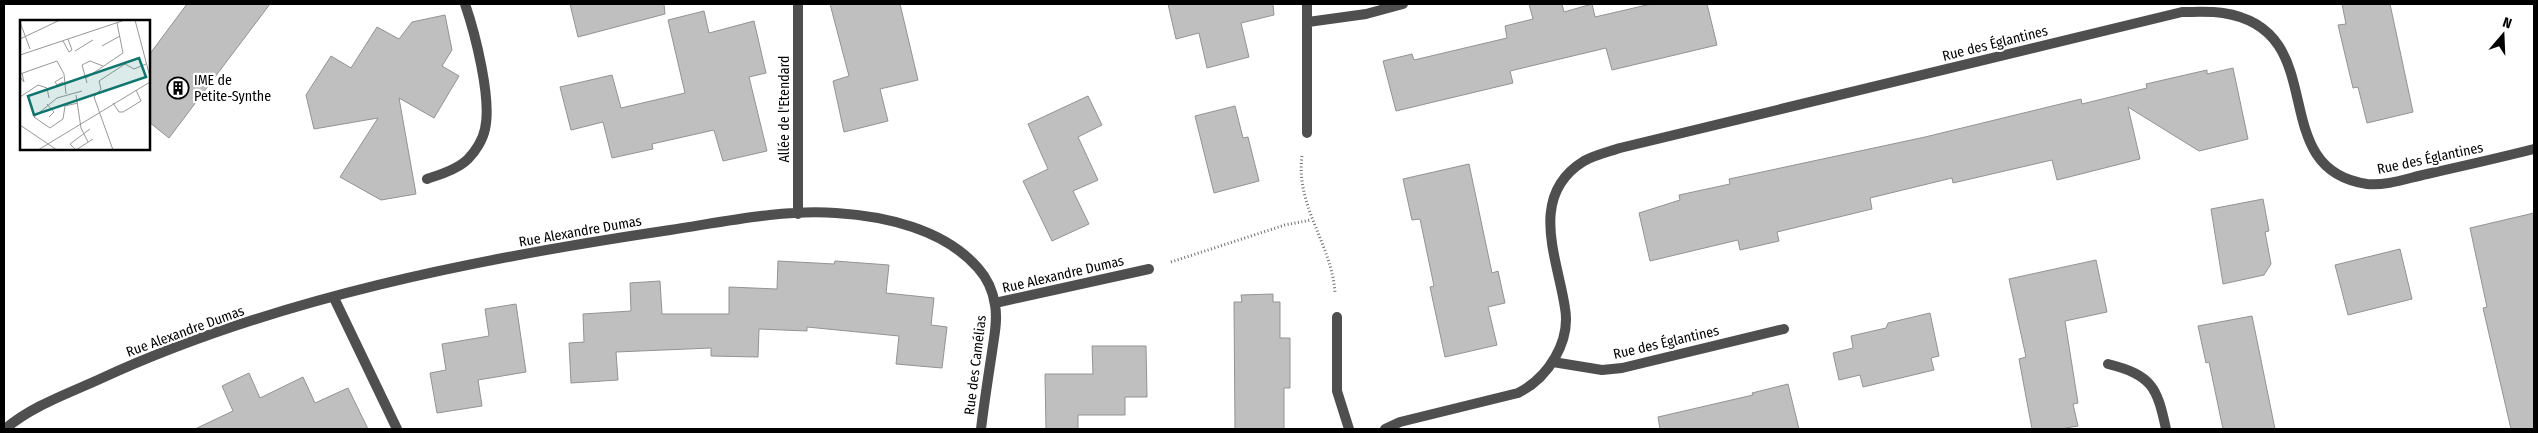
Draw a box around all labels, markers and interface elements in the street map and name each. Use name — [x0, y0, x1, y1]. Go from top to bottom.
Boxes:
north arrow — [2478, 10, 2528, 60]
text: N — [2500, 14, 2514, 33]
inset map — [20, 20, 150, 150]
street label: Rue des Églantines — [1940, 21, 2050, 65]
street label: Allée de l'Etendard — [776, 55, 793, 163]
place label: IME de Petite-Synthe — [194, 72, 271, 105]
building icon: IME de Petite-Synthe — [166, 76, 190, 100]
street label: Rue des Églantines — [2375, 138, 2485, 178]
street label: Rue Alexandre Dumas — [517, 212, 643, 251]
street label: Rue Alexandre Dumas — [1001, 252, 1126, 297]
street label: Rue Alexandre Dumas — [124, 302, 246, 361]
street label: Rue des Camélias — [961, 314, 990, 416]
street label: Rue des Églantines — [1611, 321, 1721, 363]

